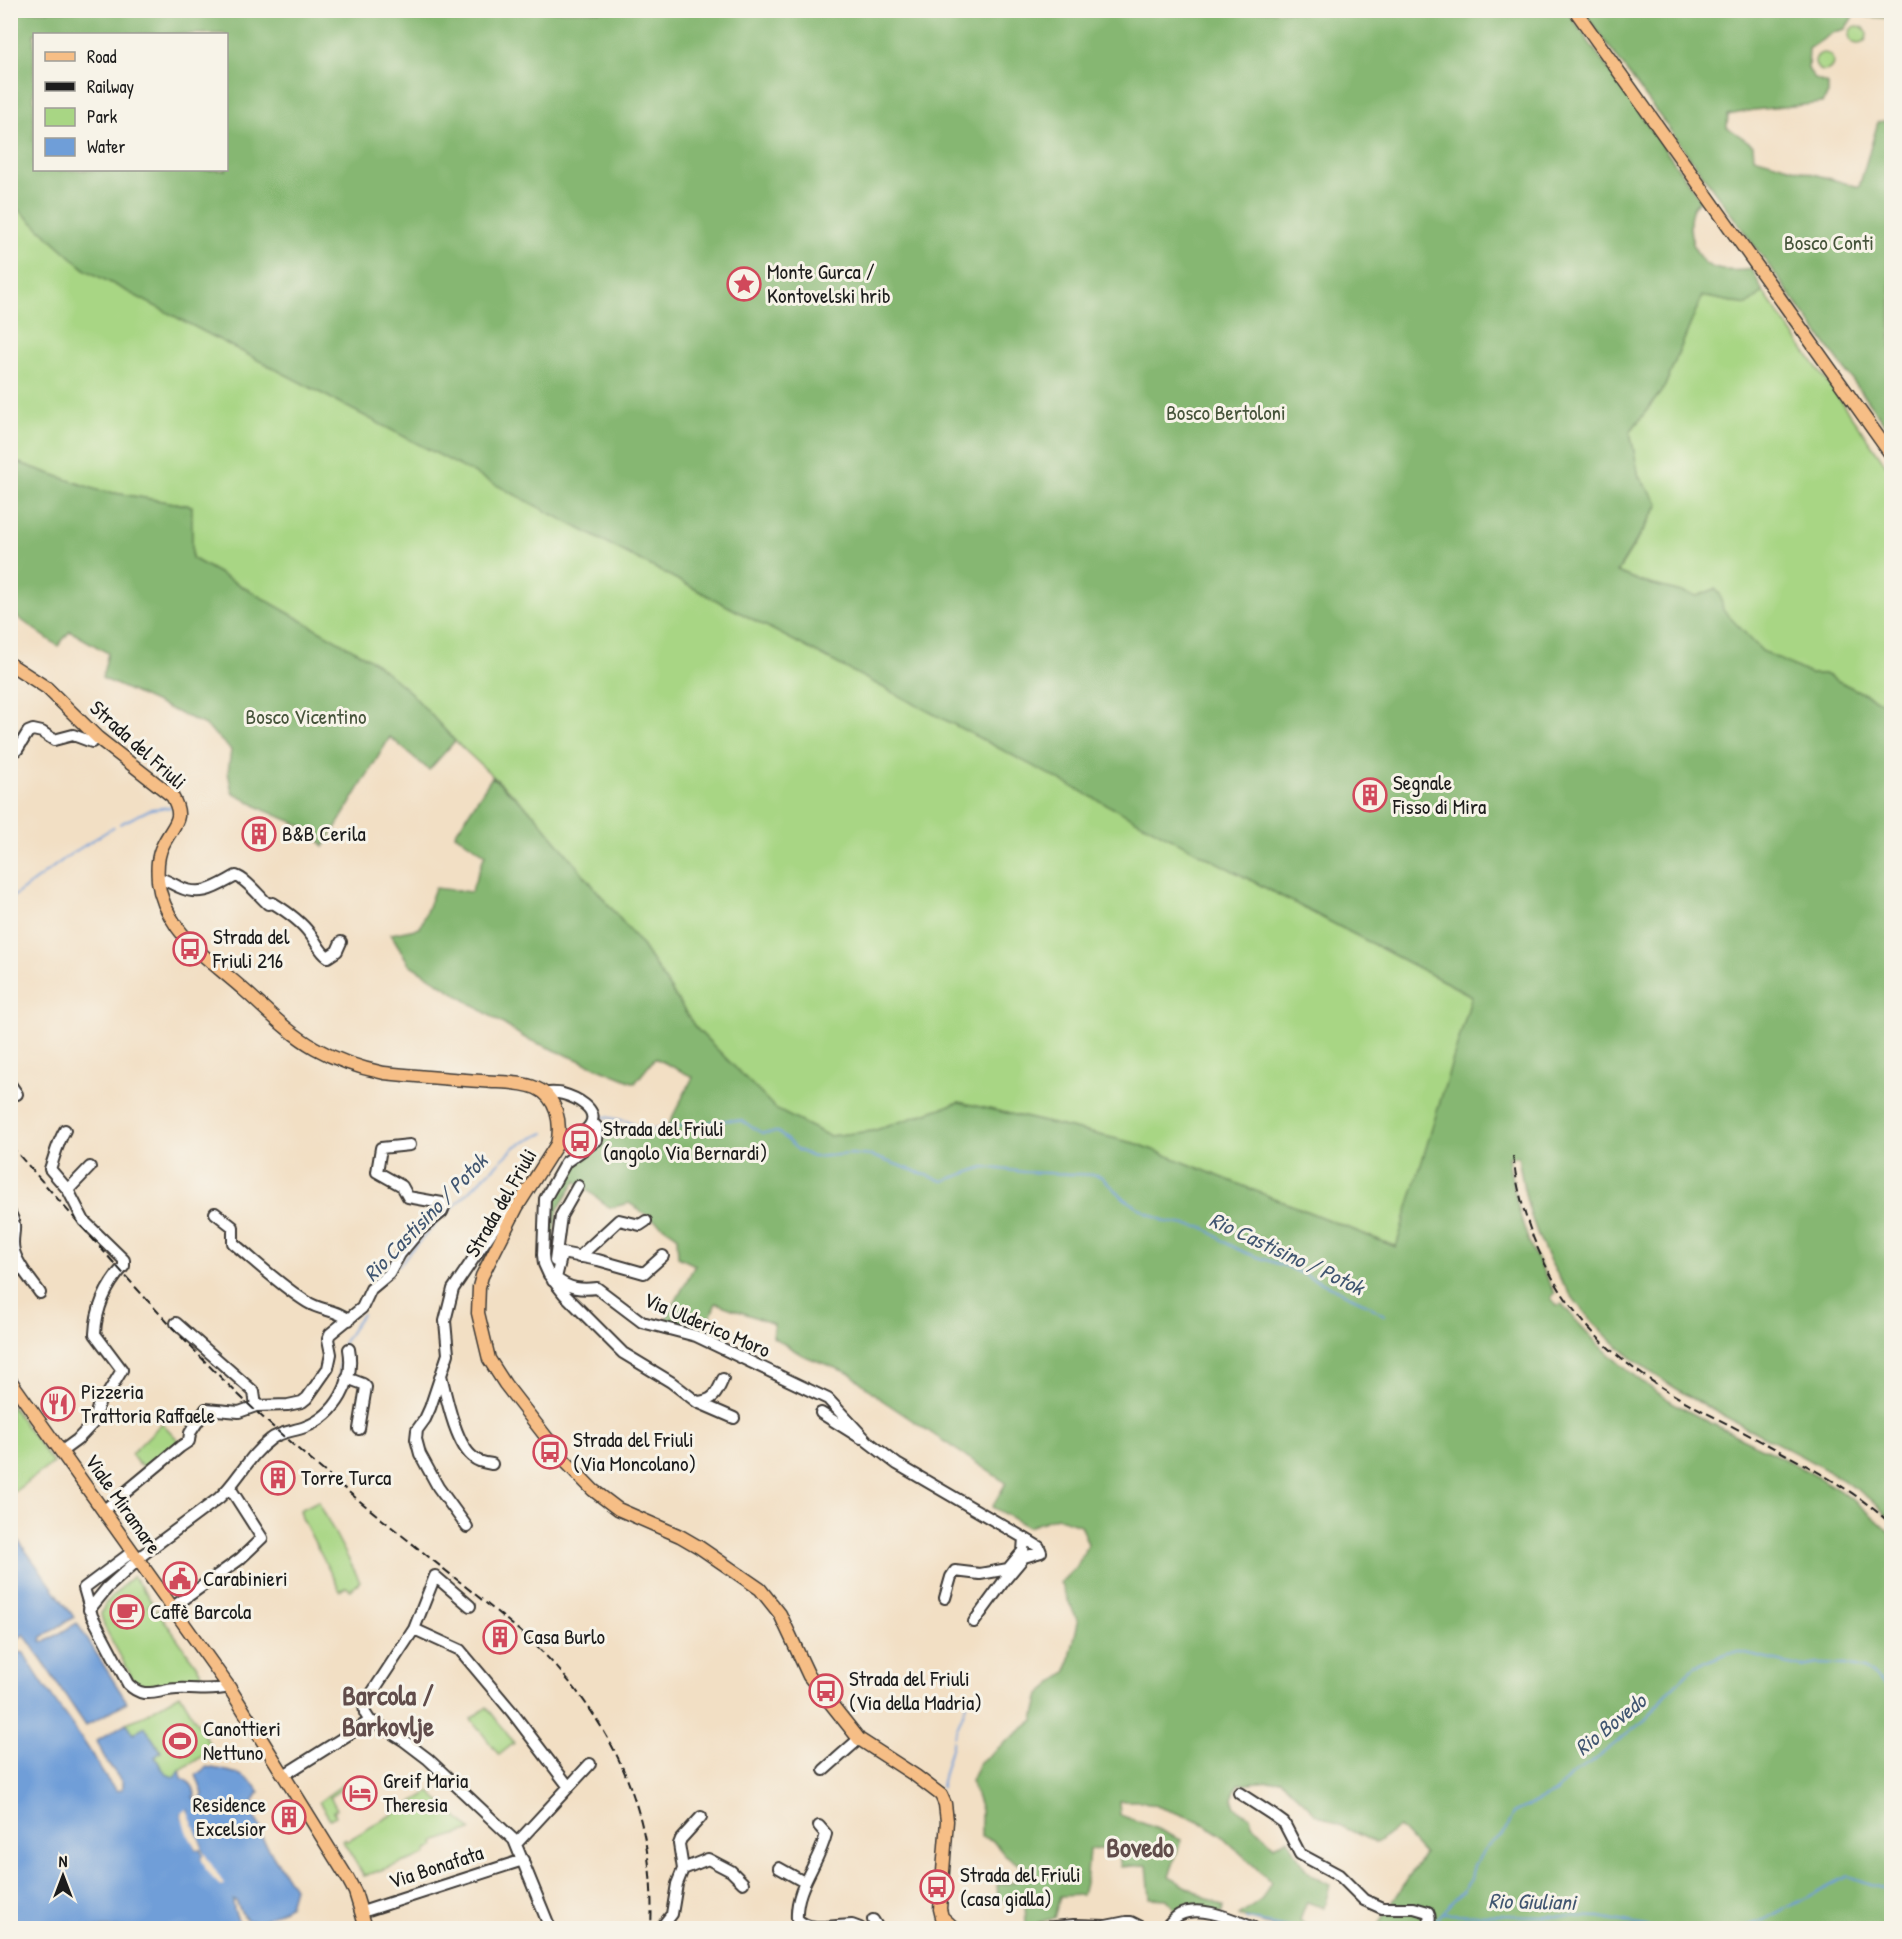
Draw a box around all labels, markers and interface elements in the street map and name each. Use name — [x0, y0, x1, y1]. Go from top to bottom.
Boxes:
legend — [33, 33, 228, 171]
text: Road — [87, 44, 117, 69]
text: Railway — [87, 74, 134, 99]
text: Park — [87, 104, 118, 129]
text: Water — [87, 134, 125, 159]
park label: Bosco Conti — [1784, 228, 1874, 257]
place label: Monte Gurca / Kontovelski hrib — [767, 257, 891, 310]
place icon: Monte Gurca / Kontovelski hrib — [726, 266, 762, 302]
park label: Bosco Bertoloni — [1166, 398, 1286, 427]
street label: Strada del Friuli — [84, 693, 193, 796]
park label: Bosco Vicentino — [245, 702, 367, 731]
place label: Segnale Fisso di Mira — [1392, 768, 1486, 821]
building icon: Segnale Fisso di Mira — [1352, 777, 1388, 813]
building icon: B&B Cerila — [241, 816, 277, 852]
place label: B&B Cerila — [282, 819, 366, 848]
place label: Strada del Friuli 216 — [212, 922, 290, 975]
bus stop icon: Strada del Friuli 216 — [172, 931, 208, 967]
place label: Strada del Friuli (angolo Via Bernardi) — [603, 1114, 767, 1167]
bus stop icon: Strada del Friuli (angolo Via Bernardi) — [562, 1123, 598, 1159]
street label: Strada del Friuli — [458, 1143, 543, 1262]
water label: Rio Castisino / Potok — [356, 1145, 495, 1288]
water label: Rio Castisino / Potok — [1205, 1204, 1371, 1303]
street label: Via Ulderico Moro — [639, 1285, 775, 1364]
place label: Pizzeria Trattoria Raffaele — [81, 1377, 215, 1430]
restaurant icon: Pizzeria Trattoria Raffaele — [40, 1386, 76, 1422]
place label: Strada del Friuli (Via Moncolano) — [573, 1425, 696, 1478]
bus stop icon: Strada del Friuli (Via Moncolano) — [532, 1434, 568, 1470]
street label: Viale Miramare — [78, 1448, 169, 1560]
building icon: Torre Turca — [260, 1460, 296, 1496]
place label: Torre Turca — [301, 1463, 391, 1492]
public building icon: Carabinieri — [162, 1561, 198, 1597]
place label: Carabinieri — [203, 1564, 288, 1593]
cafe icon: Caffè Barcola — [109, 1594, 145, 1630]
place label: Caffè Barcola — [150, 1597, 251, 1626]
building icon: Casa Burlo — [482, 1619, 518, 1655]
place label: Casa Burlo — [523, 1622, 605, 1651]
place label: Strada del Friuli (Via della Madria) — [849, 1664, 982, 1717]
bus stop icon: Strada del Friuli (Via della Madria) — [808, 1673, 844, 1709]
district label: Barcola / Barkovlje — [342, 1677, 434, 1744]
water label: Rio Bovedo — [1568, 1685, 1654, 1762]
place label: Canottieri Nettuno — [203, 1714, 281, 1767]
sports icon: Canottieri Nettuno — [162, 1723, 198, 1759]
place label: Greif Maria Theresia — [383, 1766, 468, 1819]
hotel icon: Greif Maria Theresia — [342, 1775, 378, 1811]
place label: Residence Excelsior — [193, 1790, 266, 1843]
building icon: Residence Excelsior — [271, 1799, 307, 1835]
district label: Bovedo — [1106, 1829, 1174, 1865]
street label: Via Bonafata — [385, 1838, 487, 1895]
north arrow — [33, 1846, 93, 1906]
text: N — [59, 1850, 68, 1872]
place label: Strada del Friuli (casa gialla) — [960, 1860, 1081, 1913]
bus stop icon: Strada del Friuli (casa gialla) — [919, 1869, 955, 1905]
water label: Rio Giuliani — [1488, 1885, 1578, 1917]

